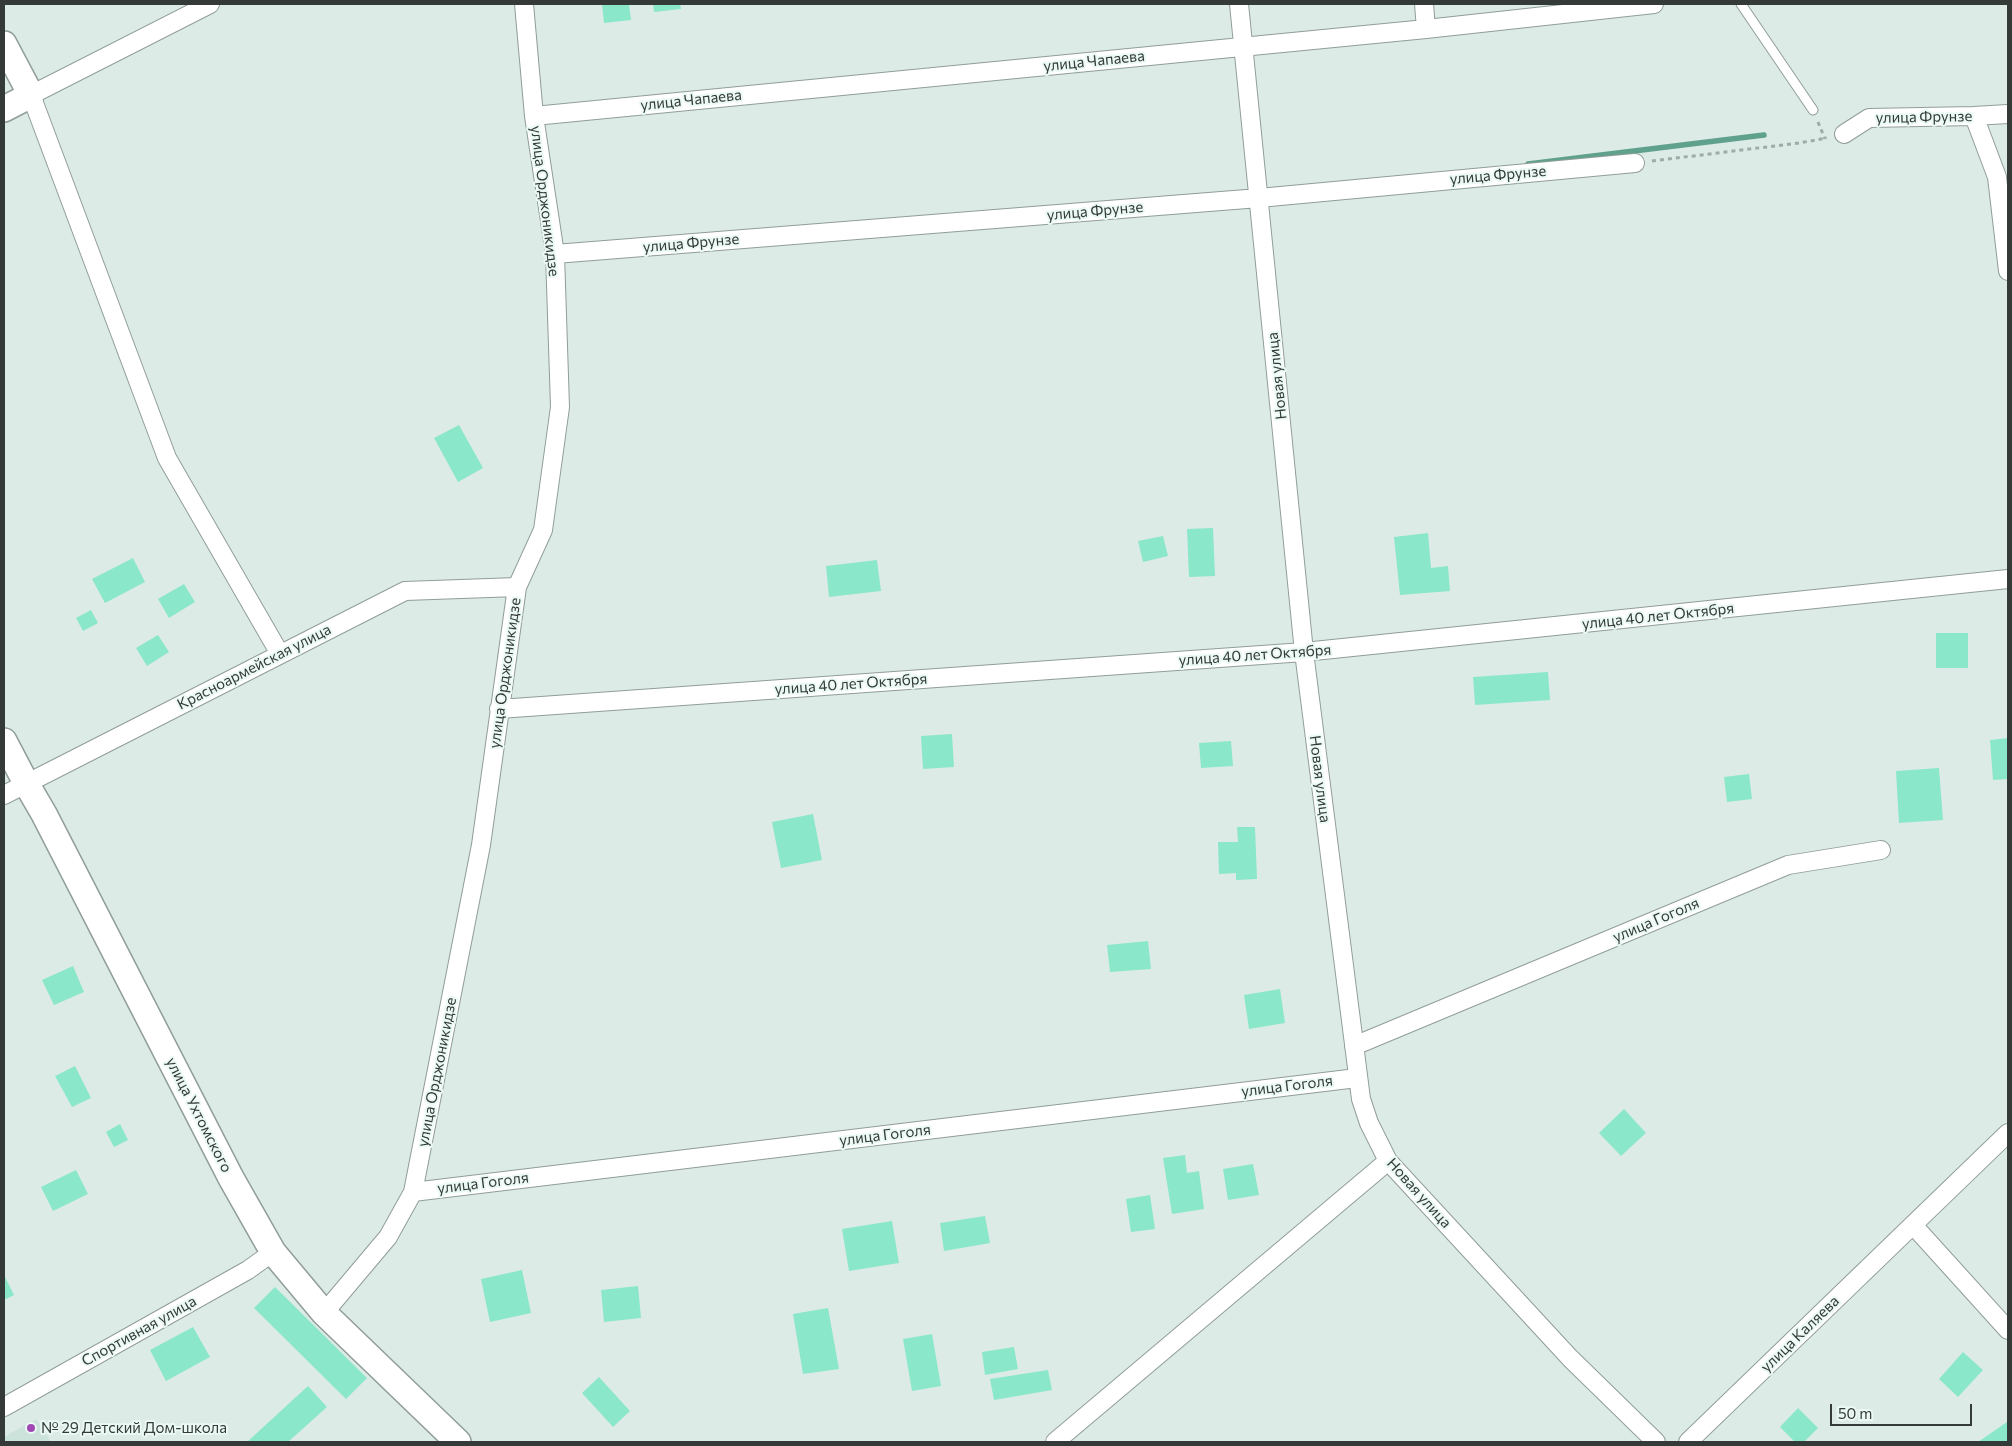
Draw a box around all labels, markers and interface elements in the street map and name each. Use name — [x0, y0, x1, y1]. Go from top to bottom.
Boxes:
street label: улица Чапаева — [1042, 47, 1146, 75]
street label: улица Чапаева — [639, 86, 743, 114]
street label: улица Фрунзе — [1875, 107, 1973, 127]
street label: улица Орджоникидзе — [527, 124, 563, 278]
street label: улица Фрунзе — [1449, 162, 1547, 188]
street label: улица Фрунзе — [1046, 198, 1144, 224]
street label: улица Фрунзе — [642, 230, 740, 256]
street label: Новая улица — [1263, 331, 1291, 421]
street label: улица Орджоникидзе — [486, 597, 524, 749]
street label: улица 40 лет Октября — [1581, 599, 1735, 633]
street label: Красноармейская улица — [174, 620, 334, 714]
street label: улица 40 лет Октября — [1178, 641, 1332, 669]
street label: улица 40 лет Октября — [774, 670, 928, 698]
street label: Новая улица — [1306, 734, 1334, 824]
street label: улица Гоголя — [1610, 894, 1702, 946]
street label: улица Орджоникидзе — [414, 996, 460, 1148]
street label: улица Ухтомского — [162, 1054, 236, 1176]
street label: улица Гоголя — [1240, 1071, 1334, 1101]
street label: улица Гоголя — [838, 1120, 932, 1150]
street label: Новая улица — [1383, 1154, 1455, 1232]
street label: улица Гоголя — [436, 1168, 530, 1198]
street label: Спортивная улица — [79, 1292, 199, 1370]
street label: улица Каляева — [1757, 1292, 1843, 1376]
scale bar — [1832, 1394, 1974, 1426]
text: 50 m — [1838, 1404, 1872, 1422]
place label: № 29 Детский Дом-школа — [41, 1419, 227, 1437]
marker: № 29 Детский Дом-школа — [25, 1422, 37, 1434]

